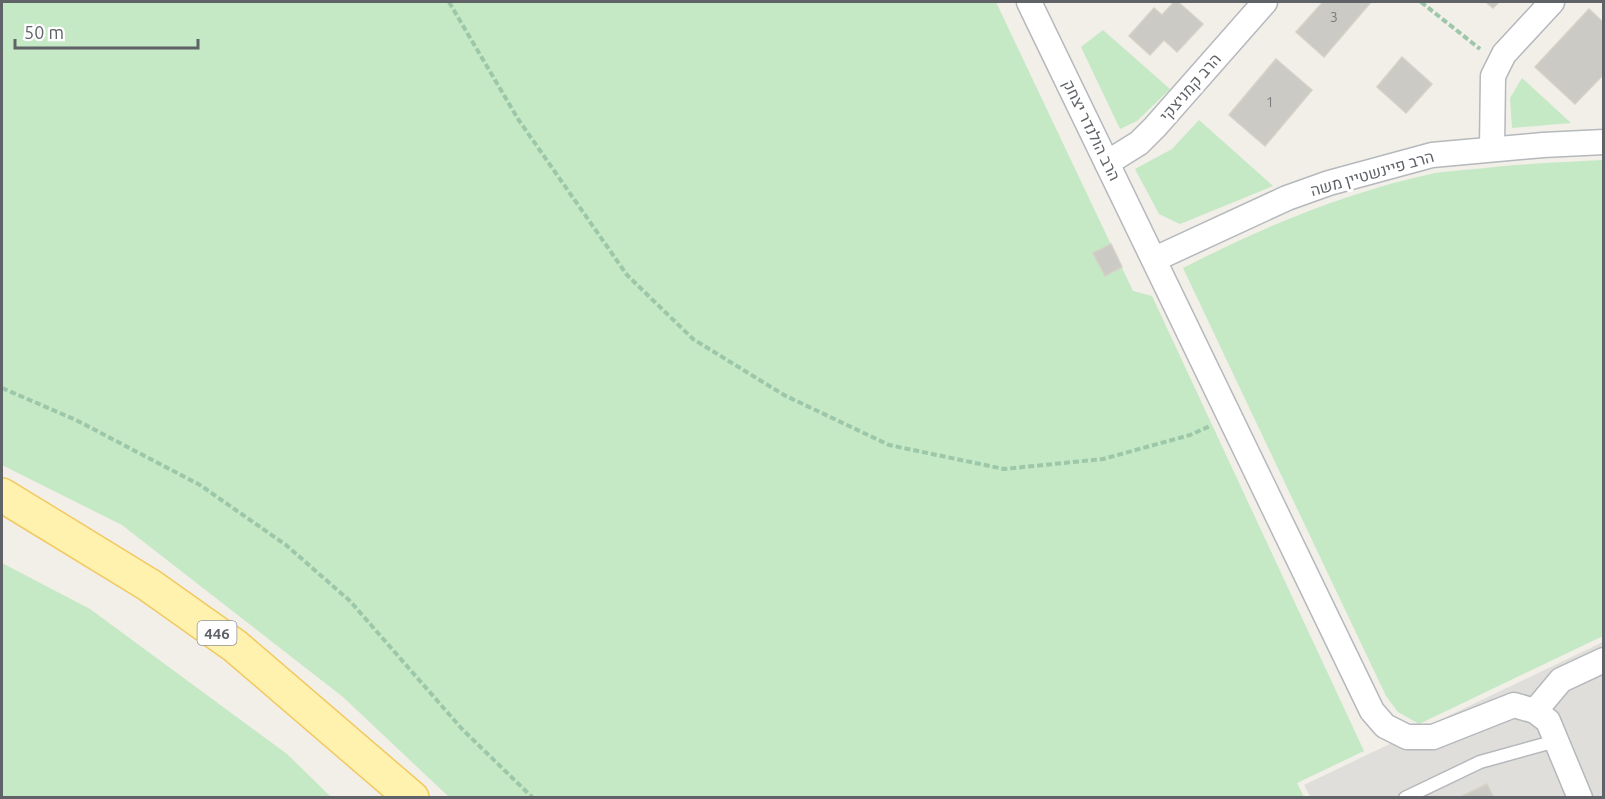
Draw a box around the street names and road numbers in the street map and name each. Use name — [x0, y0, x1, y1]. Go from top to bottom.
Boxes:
street label: הרב קמניצקי — [1156, 50, 1224, 124]
street label: הרב הולנדר יצחק — [1060, 76, 1124, 184]
street label: הרב פיינשטיין משה — [1308, 147, 1436, 199]
road number: 446 — [198, 621, 236, 645]

